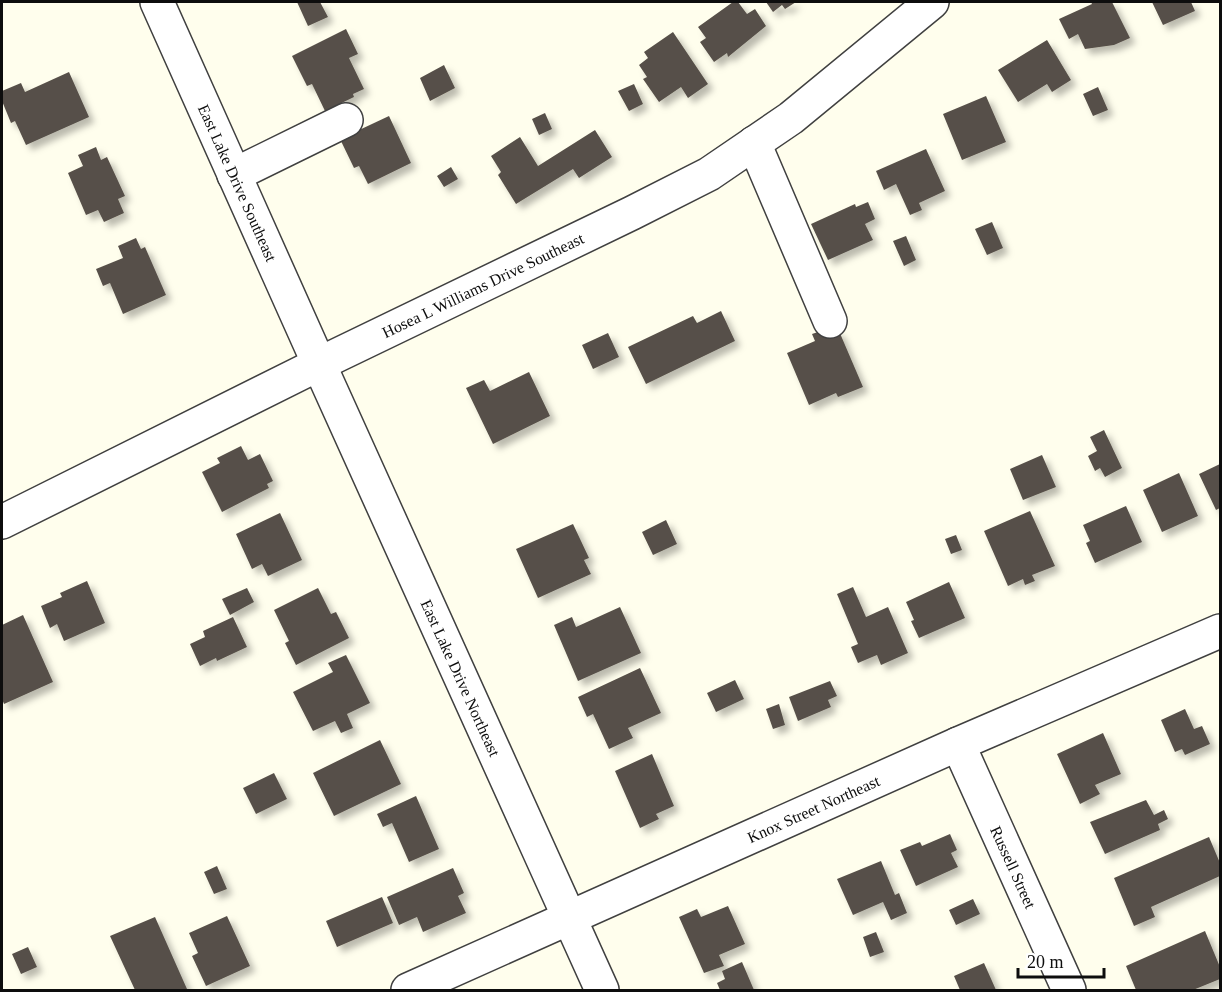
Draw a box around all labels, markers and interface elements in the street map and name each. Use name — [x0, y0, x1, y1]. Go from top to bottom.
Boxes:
street label: East Lake Drive Southeast — [195, 102, 280, 265]
street label: Hosea L Williams Drive Southeast — [379, 229, 587, 341]
street label: East Lake Drive Northeast — [418, 597, 503, 760]
street label: Knox Street Northeast — [745, 772, 883, 846]
street label: Russell Street — [987, 823, 1039, 912]
scale bar — [1018, 941, 1104, 979]
text: 20 m — [1027, 952, 1064, 972]

